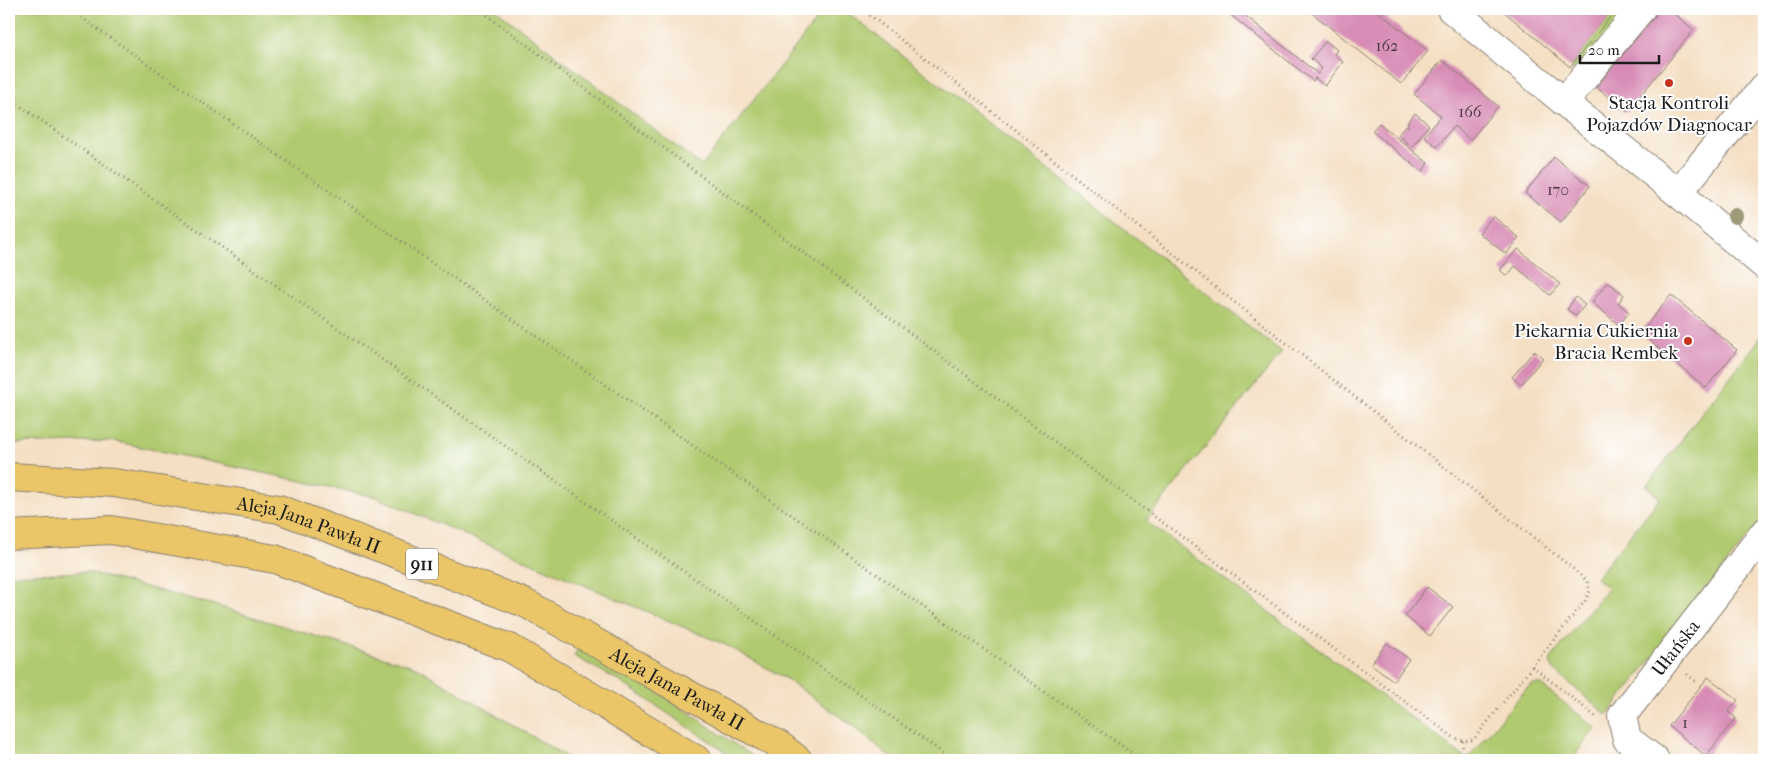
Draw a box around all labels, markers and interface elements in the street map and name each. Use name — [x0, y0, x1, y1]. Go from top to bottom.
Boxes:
scale bar — [1580, 32, 1659, 64]
house number: 162 — [1376, 36, 1398, 55]
text: 20 m — [1588, 41, 1620, 59]
marker: Stacja Kontroli Pojazdów Diagnocar — [1663, 77, 1675, 89]
place label: Stacja Kontroli Pojazdów Diagnocar — [1586, 92, 1753, 136]
house number: 166 — [1459, 102, 1482, 121]
house number: 170 — [1547, 180, 1569, 199]
place label: Piekarnia Cukiernia Bracia Rembek — [1514, 320, 1678, 364]
marker: Piekarnia Cukiernia Bracia Rembek — [1682, 335, 1694, 347]
street label: Aleja Jana Pawła II — [234, 492, 384, 559]
road number: 911 — [406, 548, 438, 580]
street label: Ułańska — [1647, 616, 1705, 681]
street label: Aleja Jana Pawła II — [605, 642, 748, 735]
house number: 1 — [1682, 713, 1688, 732]

